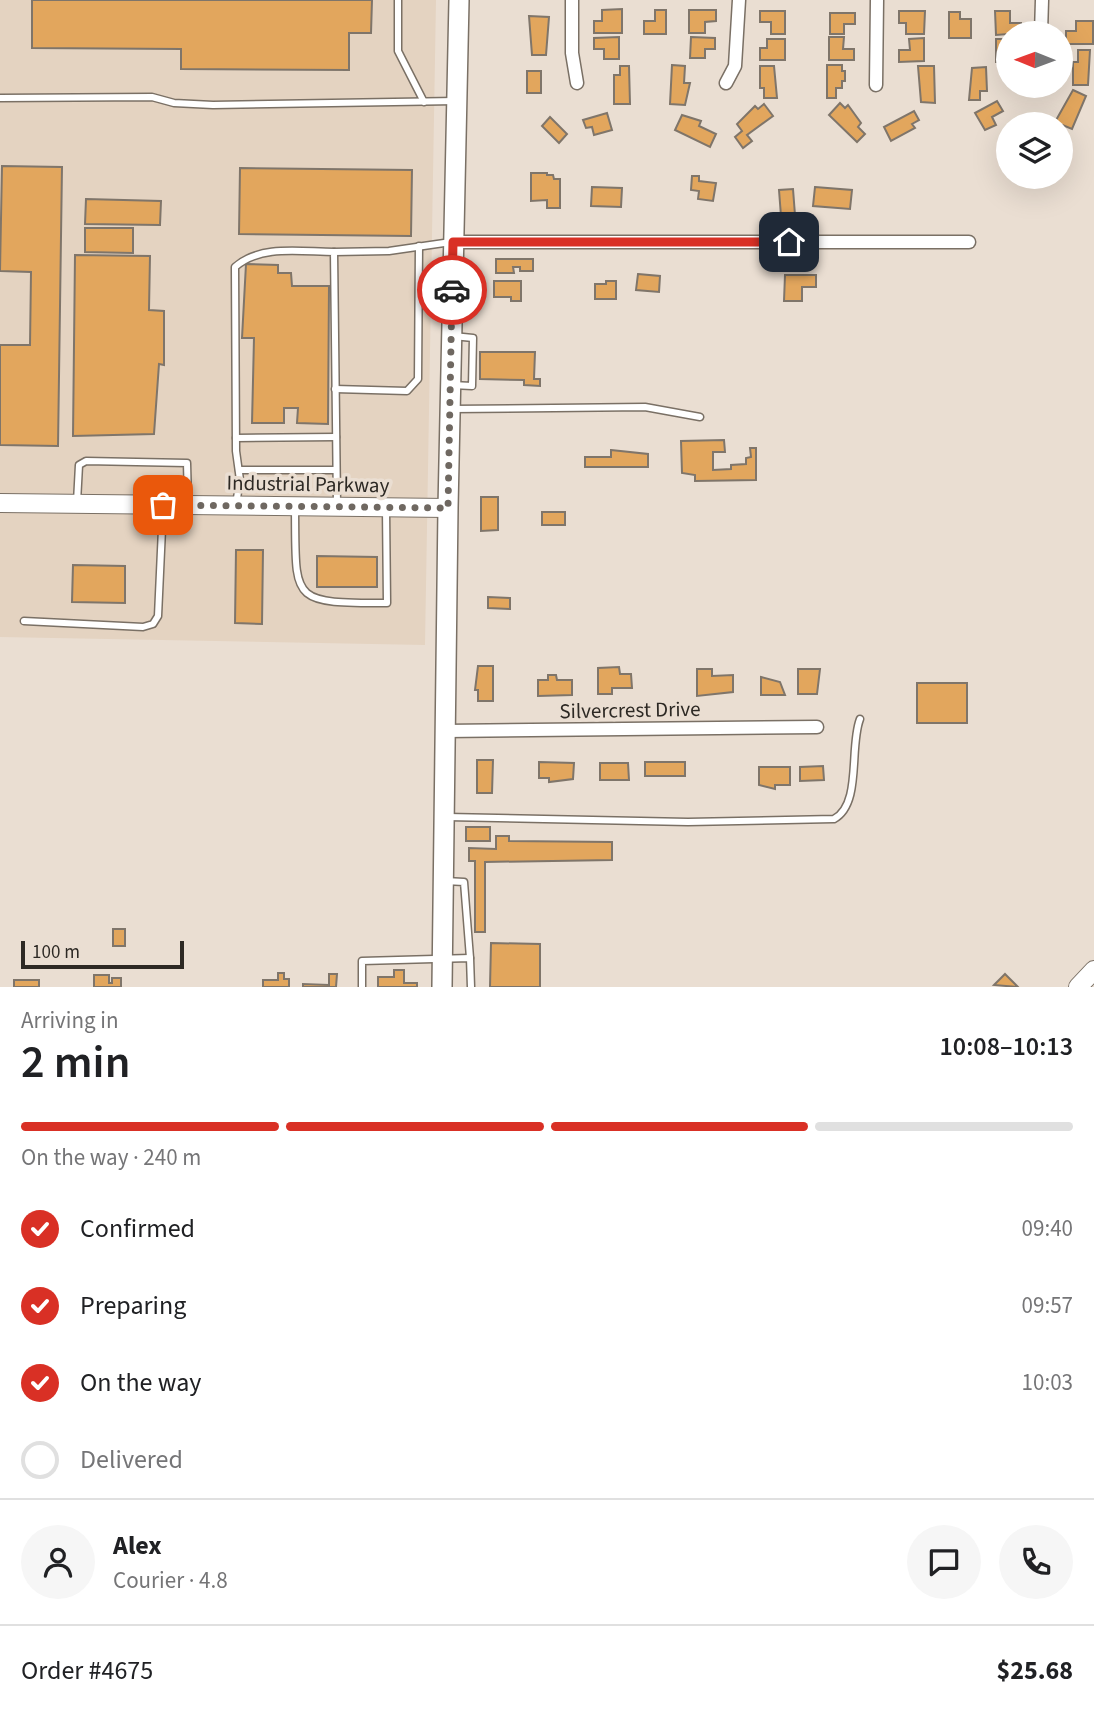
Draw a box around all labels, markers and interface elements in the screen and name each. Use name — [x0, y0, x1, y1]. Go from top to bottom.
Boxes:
north arrow — [996, 21, 1073, 98]
map controls — [996, 21, 1073, 189]
button: layers — [996, 112, 1073, 189]
pin — [759, 212, 819, 272]
icon: home — [770, 223, 808, 261]
courier — [417, 255, 487, 325]
icon: car — [433, 271, 471, 309]
street label: Industrial Parkway — [226, 468, 390, 500]
pin — [133, 475, 193, 535]
icon: bag — [144, 486, 182, 524]
street label: Silvercrest Drive — [559, 694, 701, 726]
scale bar — [21, 938, 184, 970]
text: 100 m — [32, 939, 80, 966]
text: Arriving in — [21, 1004, 119, 1037]
text: 10:08–10:13 — [940, 1028, 1073, 1065]
text: 2 min — [21, 1030, 130, 1095]
text: On the way · 240 m — [21, 1141, 201, 1174]
icon: check — [21, 1210, 59, 1248]
text: Confirmed — [80, 1210, 195, 1247]
text: 09:40 — [1022, 1212, 1073, 1245]
icon: check — [21, 1287, 59, 1325]
text: Preparing — [80, 1287, 186, 1324]
text: 09:57 — [1022, 1289, 1073, 1322]
icon: check — [21, 1364, 59, 1402]
text: On the way — [80, 1364, 201, 1401]
text: 10:03 — [1022, 1366, 1073, 1399]
text: Delivered — [80, 1441, 183, 1478]
button: person — [21, 1525, 95, 1599]
button: chat — [907, 1525, 981, 1599]
button: phone — [999, 1525, 1073, 1599]
text: Alex — [113, 1527, 162, 1564]
text: Courier · 4.8 — [113, 1564, 228, 1597]
text: Order #4675 — [21, 1652, 153, 1689]
text: $25.68 — [997, 1652, 1073, 1689]

